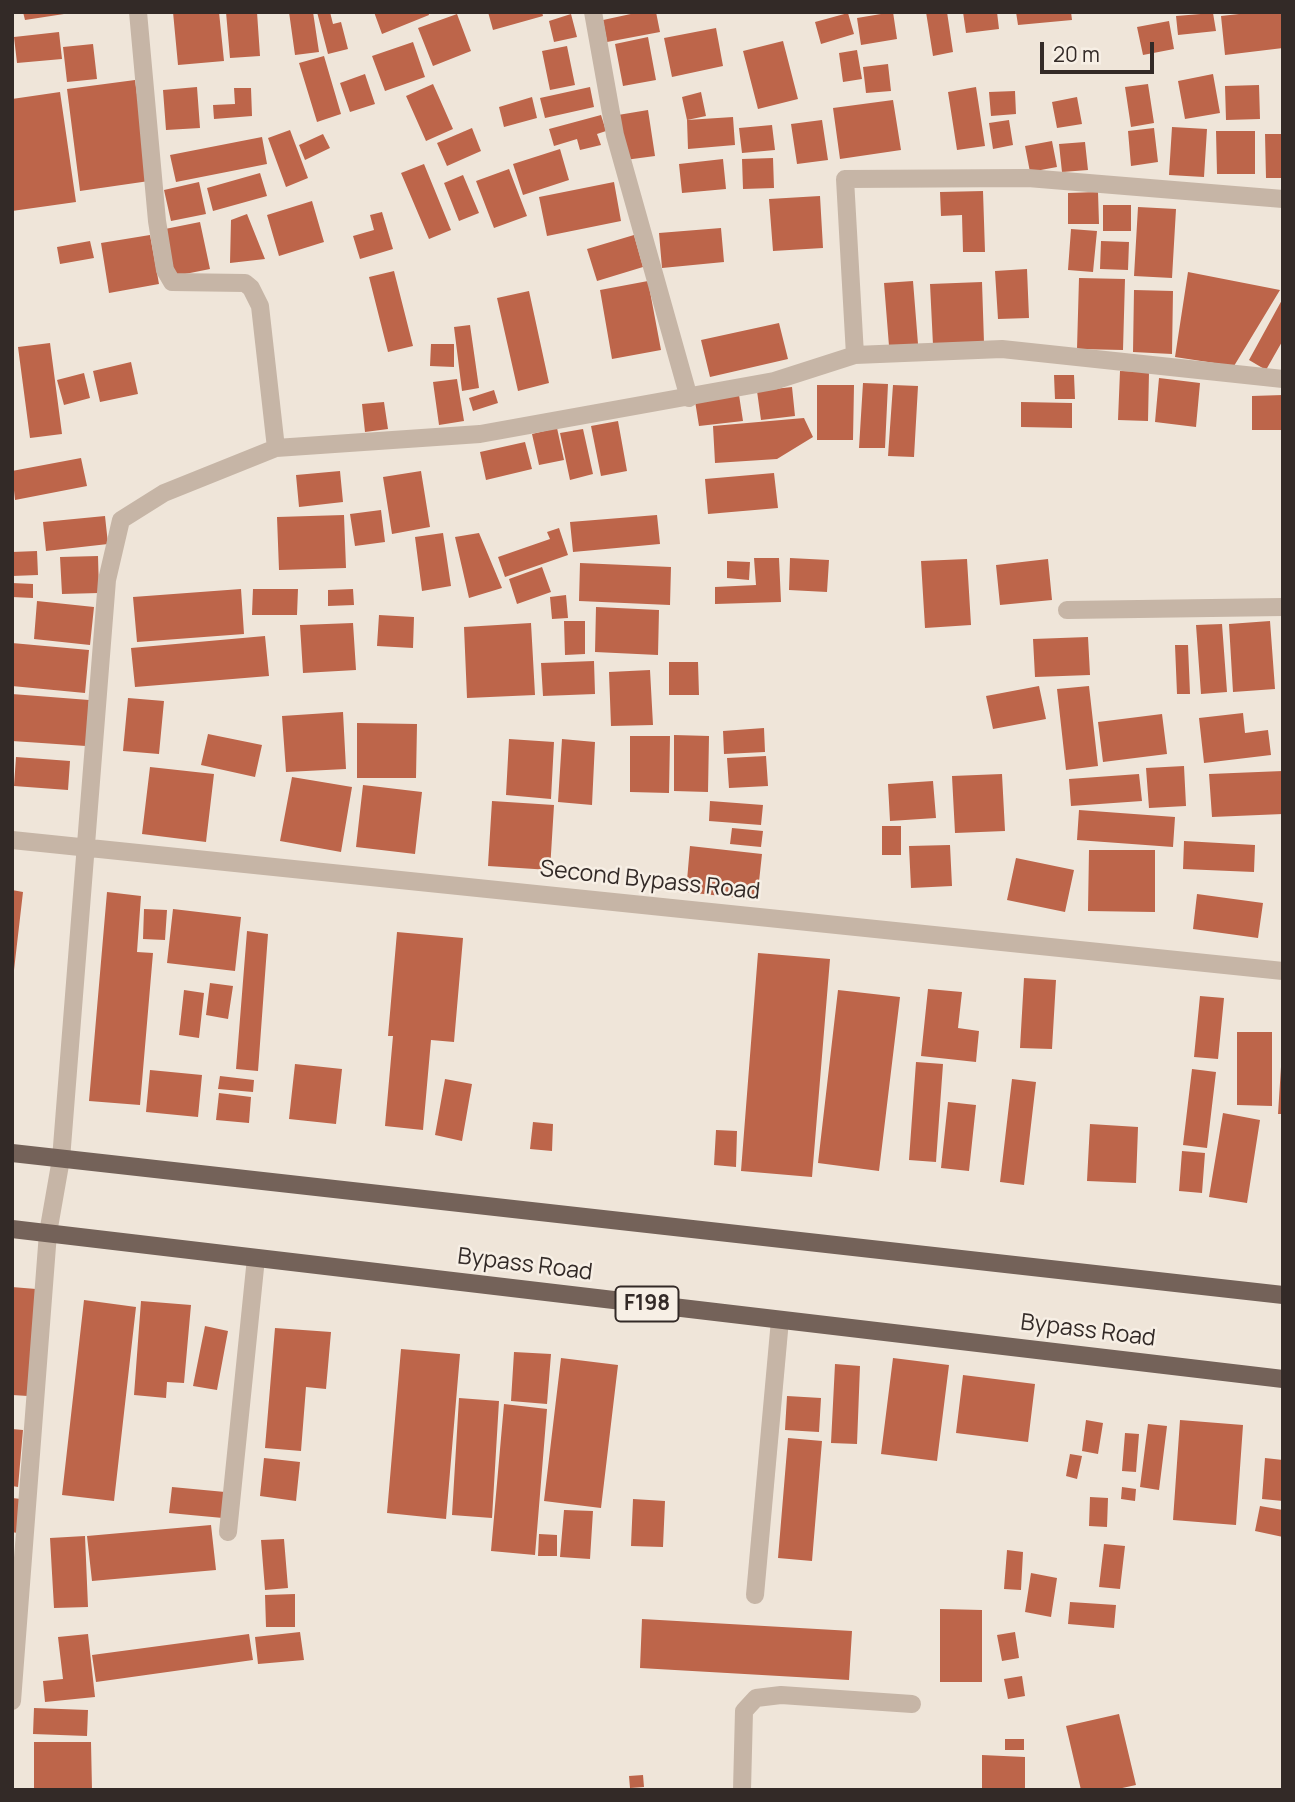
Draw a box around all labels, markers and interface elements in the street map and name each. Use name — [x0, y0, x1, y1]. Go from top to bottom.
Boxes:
scale bar — [1043, 28, 1157, 72]
text: 20 m — [1053, 40, 1100, 68]
street label: Second Bypass Road — [539, 856, 761, 906]
street label: Bypass Road — [456, 1243, 594, 1287]
road number: F198 — [616, 1286, 678, 1322]
street label: Bypass Road — [1019, 1309, 1157, 1353]

